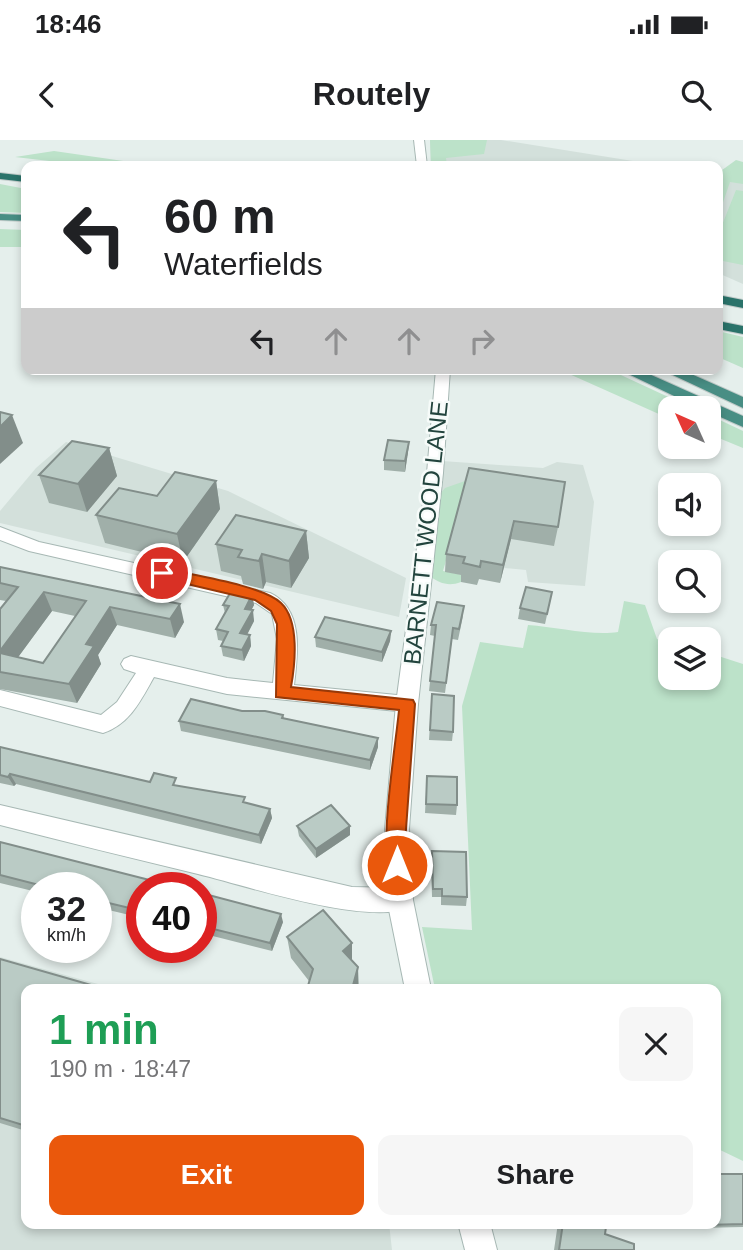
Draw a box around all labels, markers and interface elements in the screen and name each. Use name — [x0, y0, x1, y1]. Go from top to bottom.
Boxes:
text: 18:46 — [35, 9, 102, 39]
icon: back — [28, 76, 66, 114]
text: Routely — [313, 76, 430, 112]
icon: search — [677, 76, 715, 114]
icon: left — [49, 189, 140, 280]
text: 60 m — [164, 189, 276, 243]
text: Waterfields — [164, 246, 323, 282]
icon: left — [244, 322, 282, 360]
icon: ahead — [317, 322, 355, 360]
icon: ahead — [390, 322, 428, 360]
icon: right — [463, 322, 501, 360]
north arrow — [658, 396, 721, 458]
map controls — [658, 396, 721, 690]
street label: BARNETT WOOD LANE — [398, 400, 453, 666]
button: sound — [658, 473, 721, 536]
pin — [132, 543, 192, 603]
button: search — [658, 550, 721, 613]
icon: arrive — [143, 554, 181, 592]
button: layers — [658, 627, 721, 690]
position arrow — [360, 828, 434, 902]
speed limit sign: 40 — [126, 872, 217, 963]
text: 32 — [47, 889, 86, 928]
text: km/h — [47, 925, 86, 945]
text: 1 min — [49, 1006, 159, 1053]
button: close — [619, 1007, 693, 1081]
text: 190 m · 18:47 — [49, 1056, 191, 1082]
button: Exit — [49, 1135, 364, 1215]
button: Share — [378, 1135, 693, 1215]

